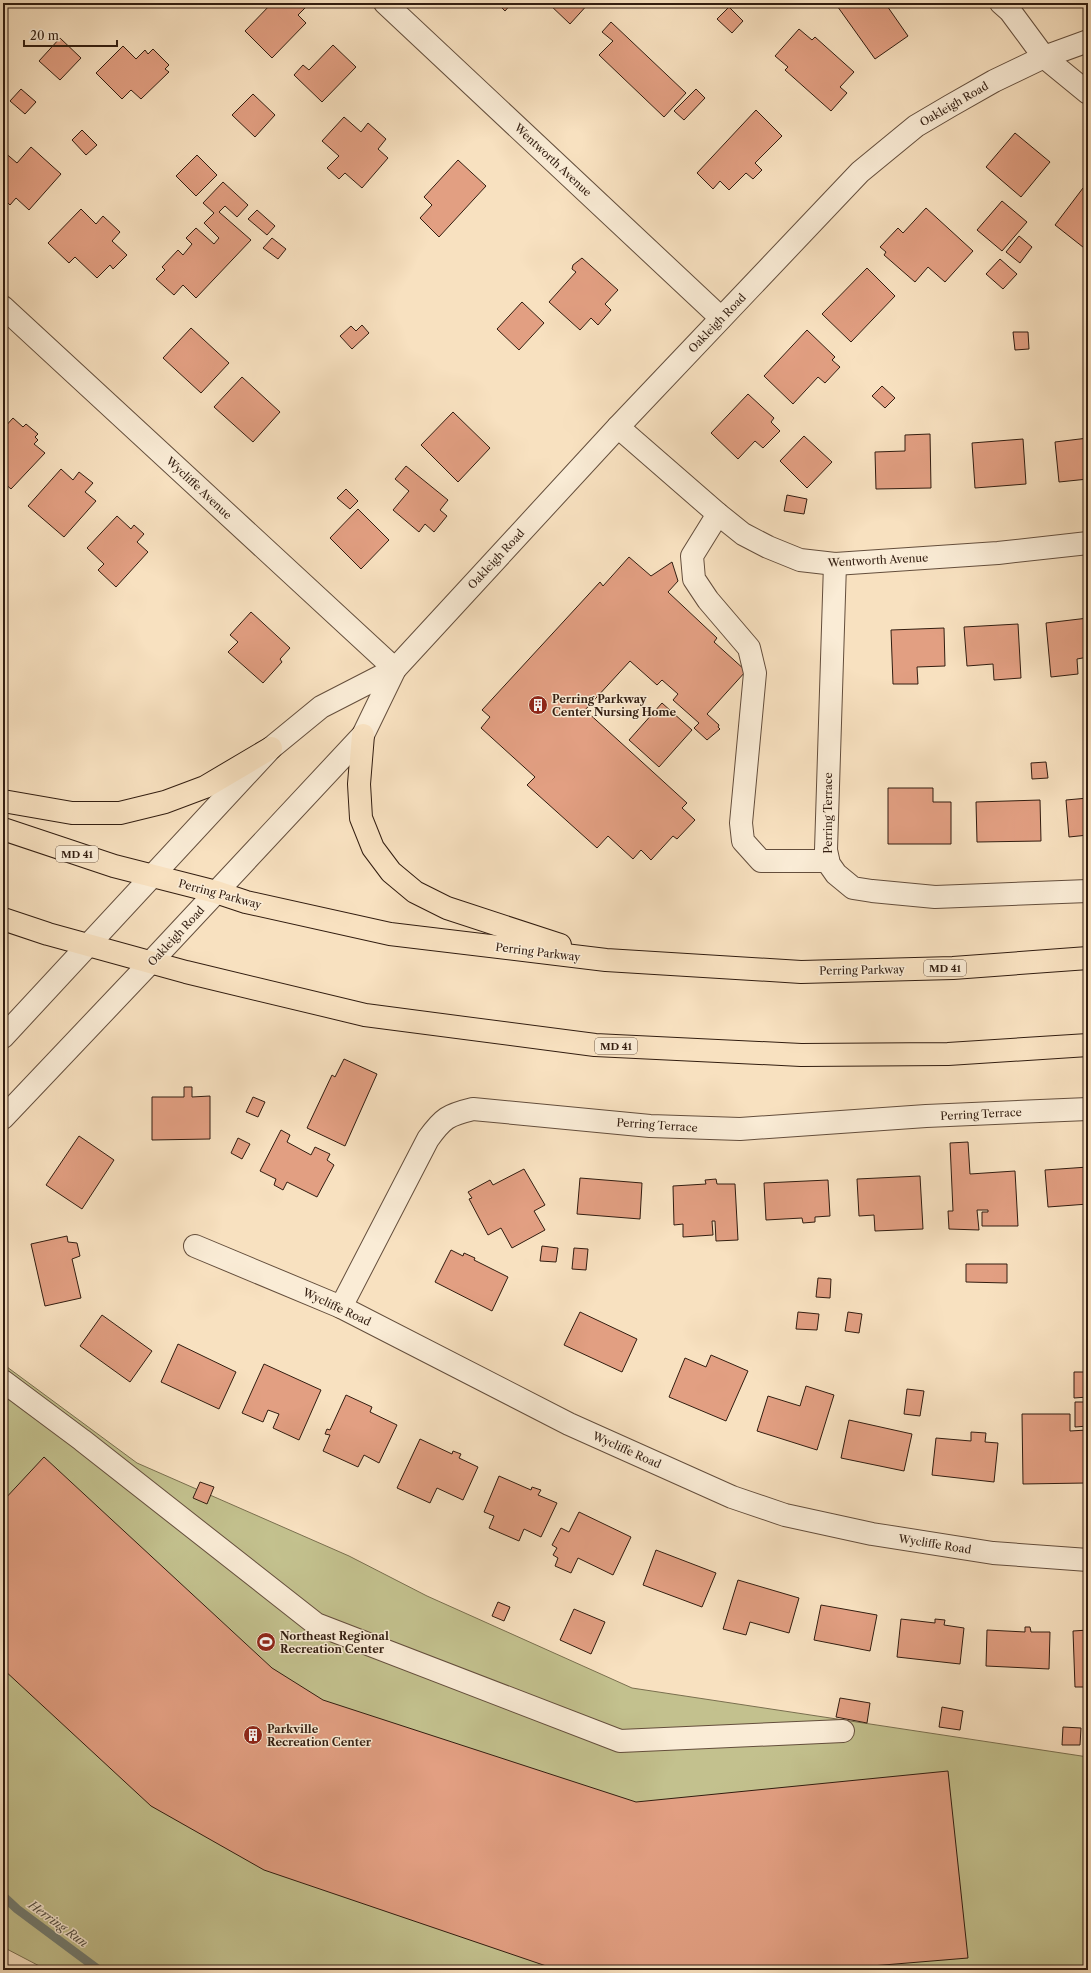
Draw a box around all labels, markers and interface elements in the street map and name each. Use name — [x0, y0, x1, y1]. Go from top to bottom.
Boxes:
scale bar — [24, 22, 117, 48]
text: 20 m — [30, 28, 59, 43]
street label: Oakleigh Road — [917, 79, 991, 129]
street label: Wentworth Avenue — [511, 120, 595, 199]
street label: Oakleigh Road — [685, 290, 749, 356]
street label: Wycliffe Avenue — [162, 453, 235, 522]
street label: Oakleigh Road — [465, 526, 528, 592]
street label: Wentworth Avenue — [826, 550, 929, 570]
place label: Perring Parkway Center Nursing Home — [552, 692, 676, 719]
building icon: Perring Parkway Center Nursing Home — [527, 694, 549, 716]
street label: Perring Terrace — [821, 772, 835, 854]
road number: MD 41 — [56, 846, 98, 862]
street label: Perring Parkway — [177, 876, 264, 912]
street label: Oakleigh Road — [145, 903, 208, 969]
street label: Perring Parkway — [495, 940, 582, 964]
road number: MD 41 — [924, 960, 966, 976]
street label: Perring Parkway — [819, 962, 906, 978]
road number: MD 41 — [595, 1038, 637, 1054]
street label: Perring Terrace — [940, 1105, 1022, 1123]
street label: Perring Terrace — [616, 1115, 698, 1135]
street label: Wycliffe Road — [300, 1285, 373, 1329]
street label: Wycliffe Road — [590, 1428, 664, 1471]
street label: Wycliffe Road — [897, 1531, 973, 1557]
place label: Northeast Regional Recreation Center — [280, 1629, 389, 1656]
sports icon: Northeast Regional Recreation Center — [255, 1631, 277, 1653]
place label: Parkville Recreation Center — [267, 1722, 372, 1749]
building icon: Parkville Recreation Center — [242, 1724, 264, 1746]
water label: Herring Run — [25, 1896, 91, 1950]

